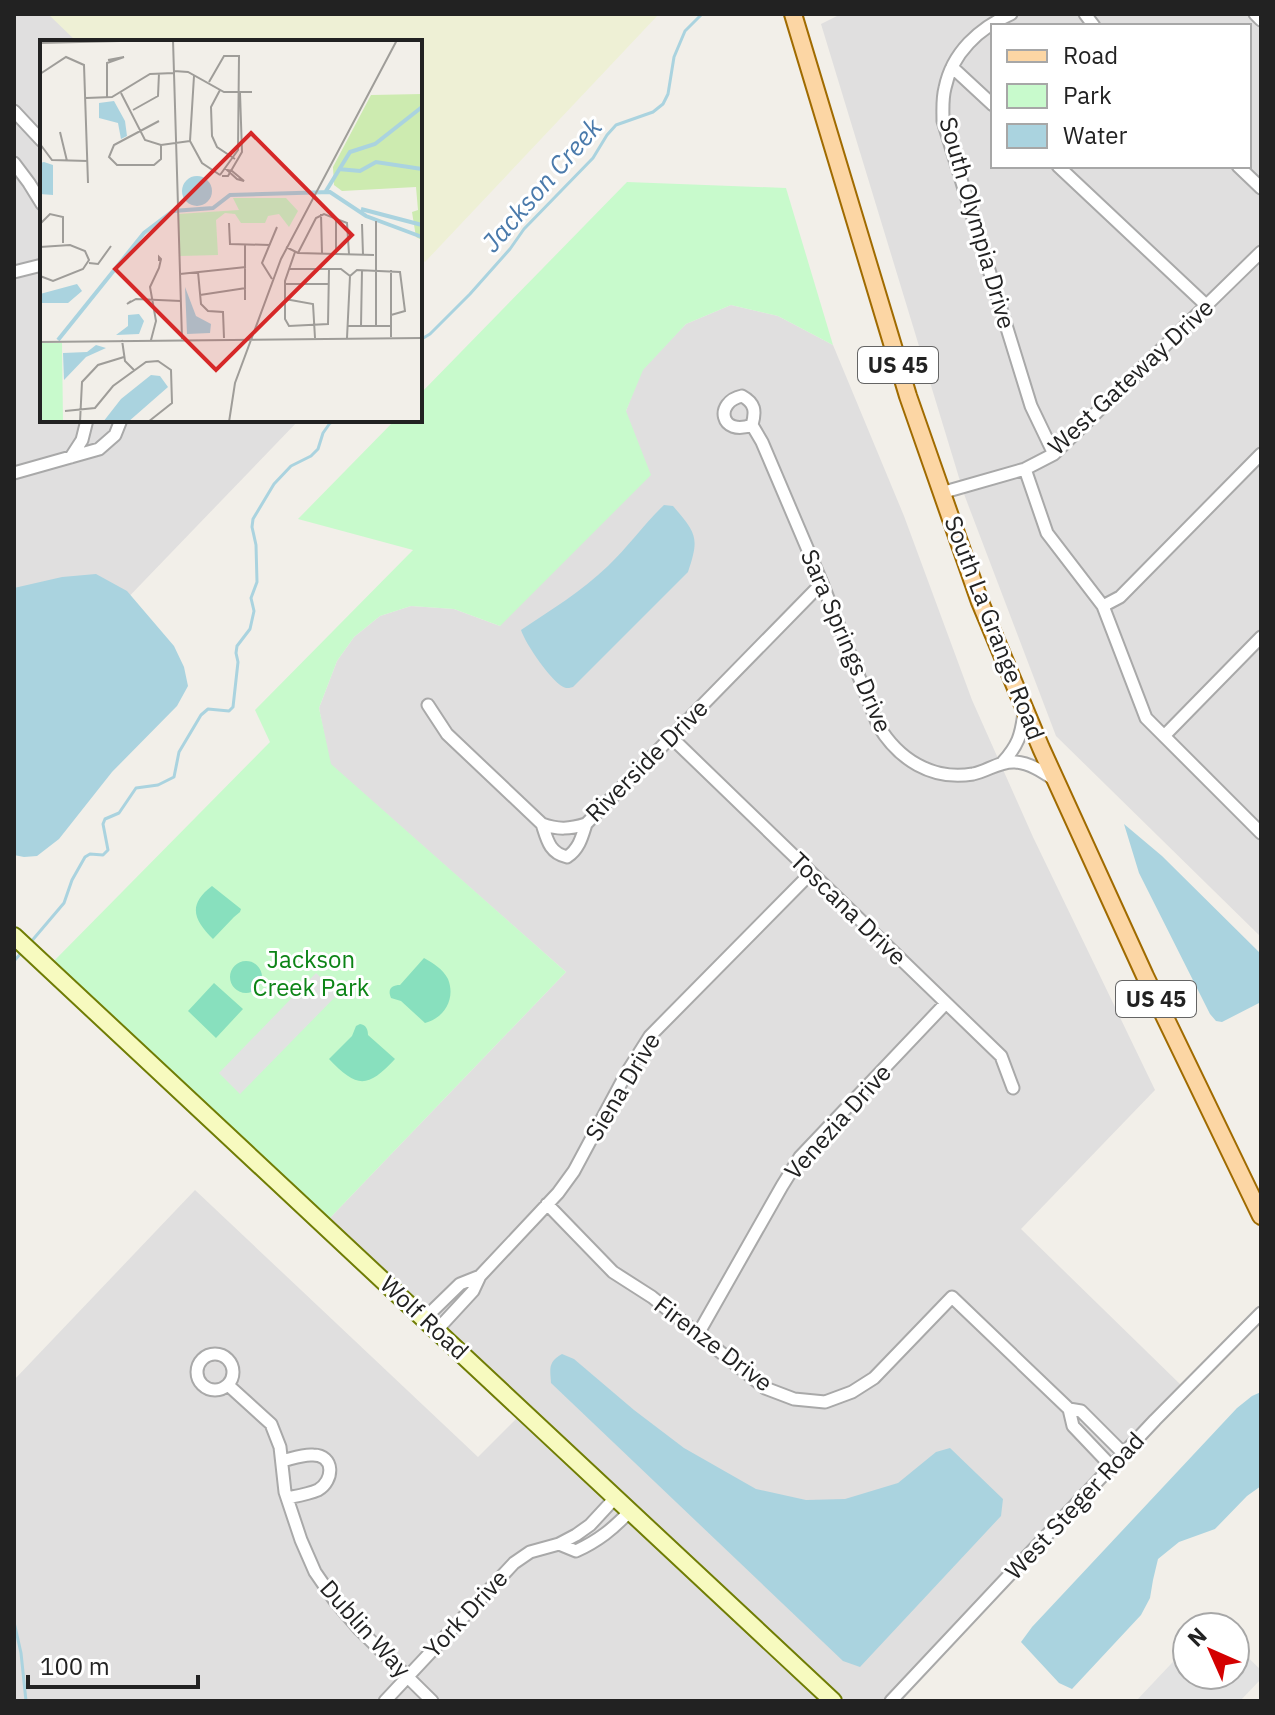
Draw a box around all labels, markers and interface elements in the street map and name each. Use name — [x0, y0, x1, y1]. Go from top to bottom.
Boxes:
legend — [991, 24, 1251, 168]
text: Road — [1063, 39, 1118, 71]
inset map — [40, 40, 422, 422]
text: Park — [1063, 79, 1112, 111]
water label: Jackson Creek — [474, 110, 609, 258]
street label: South Olympia Drive — [932, 113, 1024, 332]
text: Water — [1063, 119, 1127, 151]
street label: West Gateway Drive — [1041, 291, 1220, 461]
road number: US 45 — [858, 347, 938, 383]
street label: South La Grange Road — [937, 511, 1052, 744]
street label: Sara Springs Drive — [794, 544, 900, 737]
street label: Riverside Drive — [578, 692, 715, 829]
street label: Toscana Drive — [784, 845, 914, 972]
park label: Jackson Creek Park — [253, 943, 370, 1003]
road number: US 45 — [1116, 981, 1196, 1017]
street label: Siena Drive — [577, 1026, 667, 1147]
street label: Venezia Drive — [777, 1057, 898, 1186]
street label: Wolf Road — [374, 1268, 476, 1366]
street label: Firenze Drive — [648, 1288, 779, 1398]
street label: West Steger Road — [998, 1425, 1151, 1586]
street label: York Drive — [416, 1562, 514, 1664]
street label: Dublin Way — [313, 1573, 418, 1684]
north arrow — [1171, 1611, 1251, 1691]
text: N — [1181, 1621, 1212, 1652]
scale bar — [28, 1639, 198, 1689]
text: 100 m — [40, 1650, 110, 1682]

